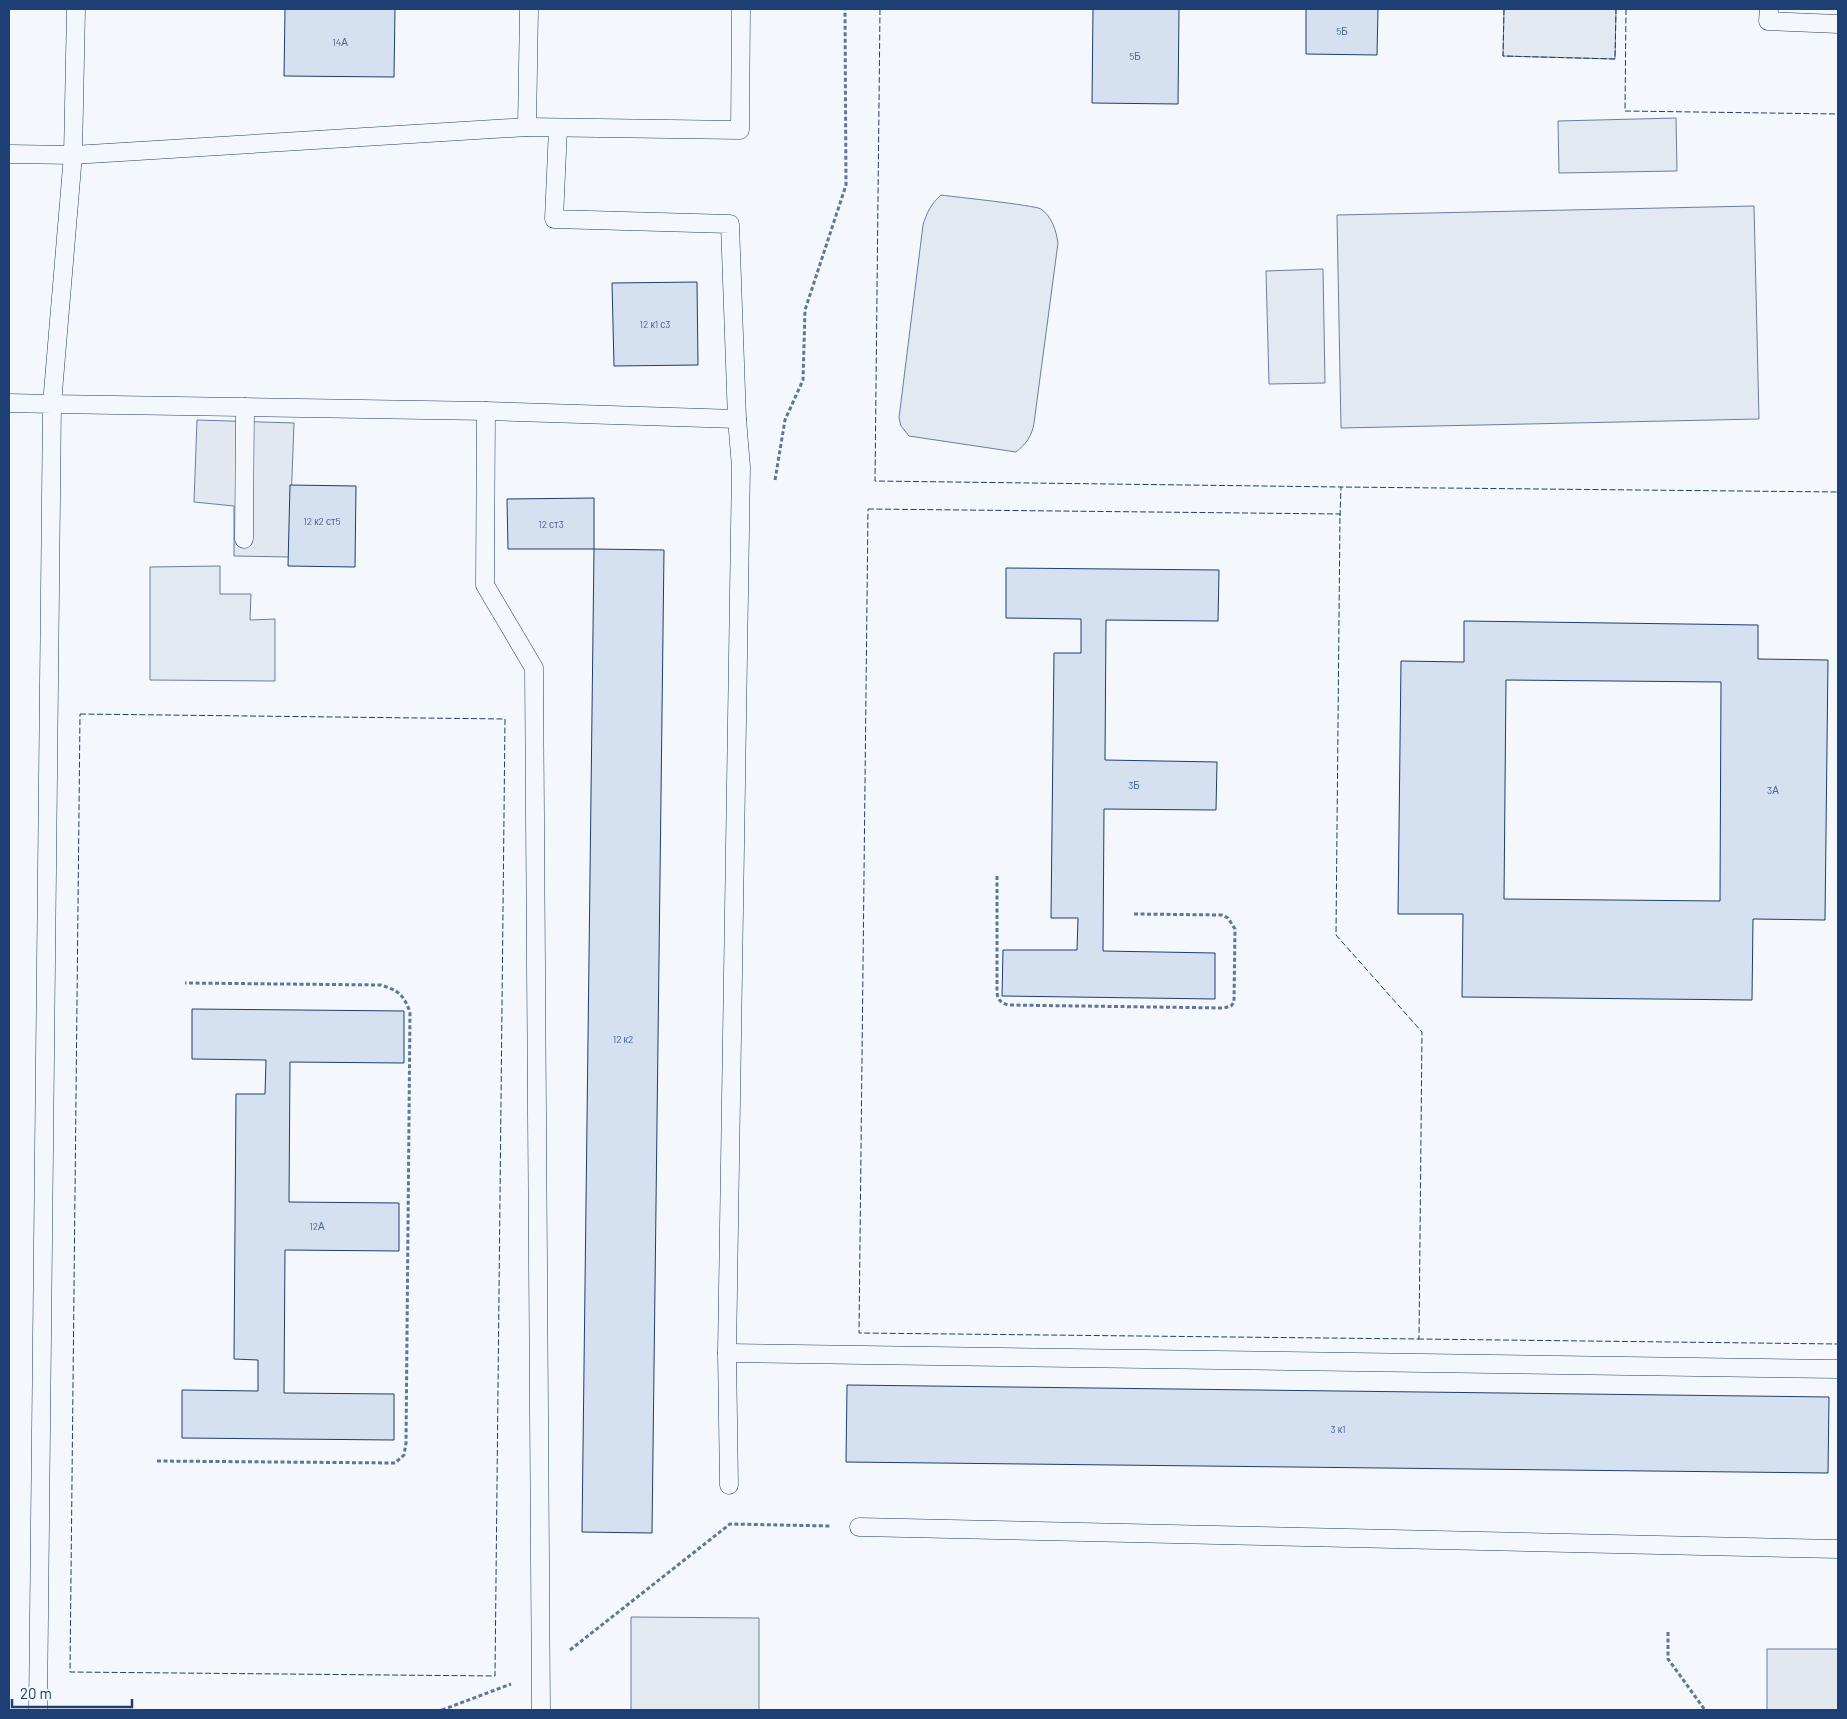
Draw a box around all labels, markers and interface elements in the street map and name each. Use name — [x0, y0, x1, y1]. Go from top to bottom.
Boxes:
house number: 5Б — [1336, 25, 1348, 37]
house number: 14А — [332, 36, 348, 48]
house number: 5Б — [1129, 50, 1141, 62]
house number: 12 к1 с3 — [640, 318, 670, 330]
house number: 12 к2 ст5 — [303, 515, 341, 527]
house number: 12 ст3 — [538, 518, 564, 530]
house number: 3Б — [1128, 779, 1140, 791]
house number: 3А — [1767, 784, 1779, 796]
house number: 12 к2 — [613, 1033, 633, 1045]
house number: 12А — [309, 1220, 325, 1232]
house number: 3 к1 — [1330, 1423, 1346, 1435]
scale bar — [12, 1676, 132, 1708]
text: 20 m — [20, 1684, 52, 1702]

